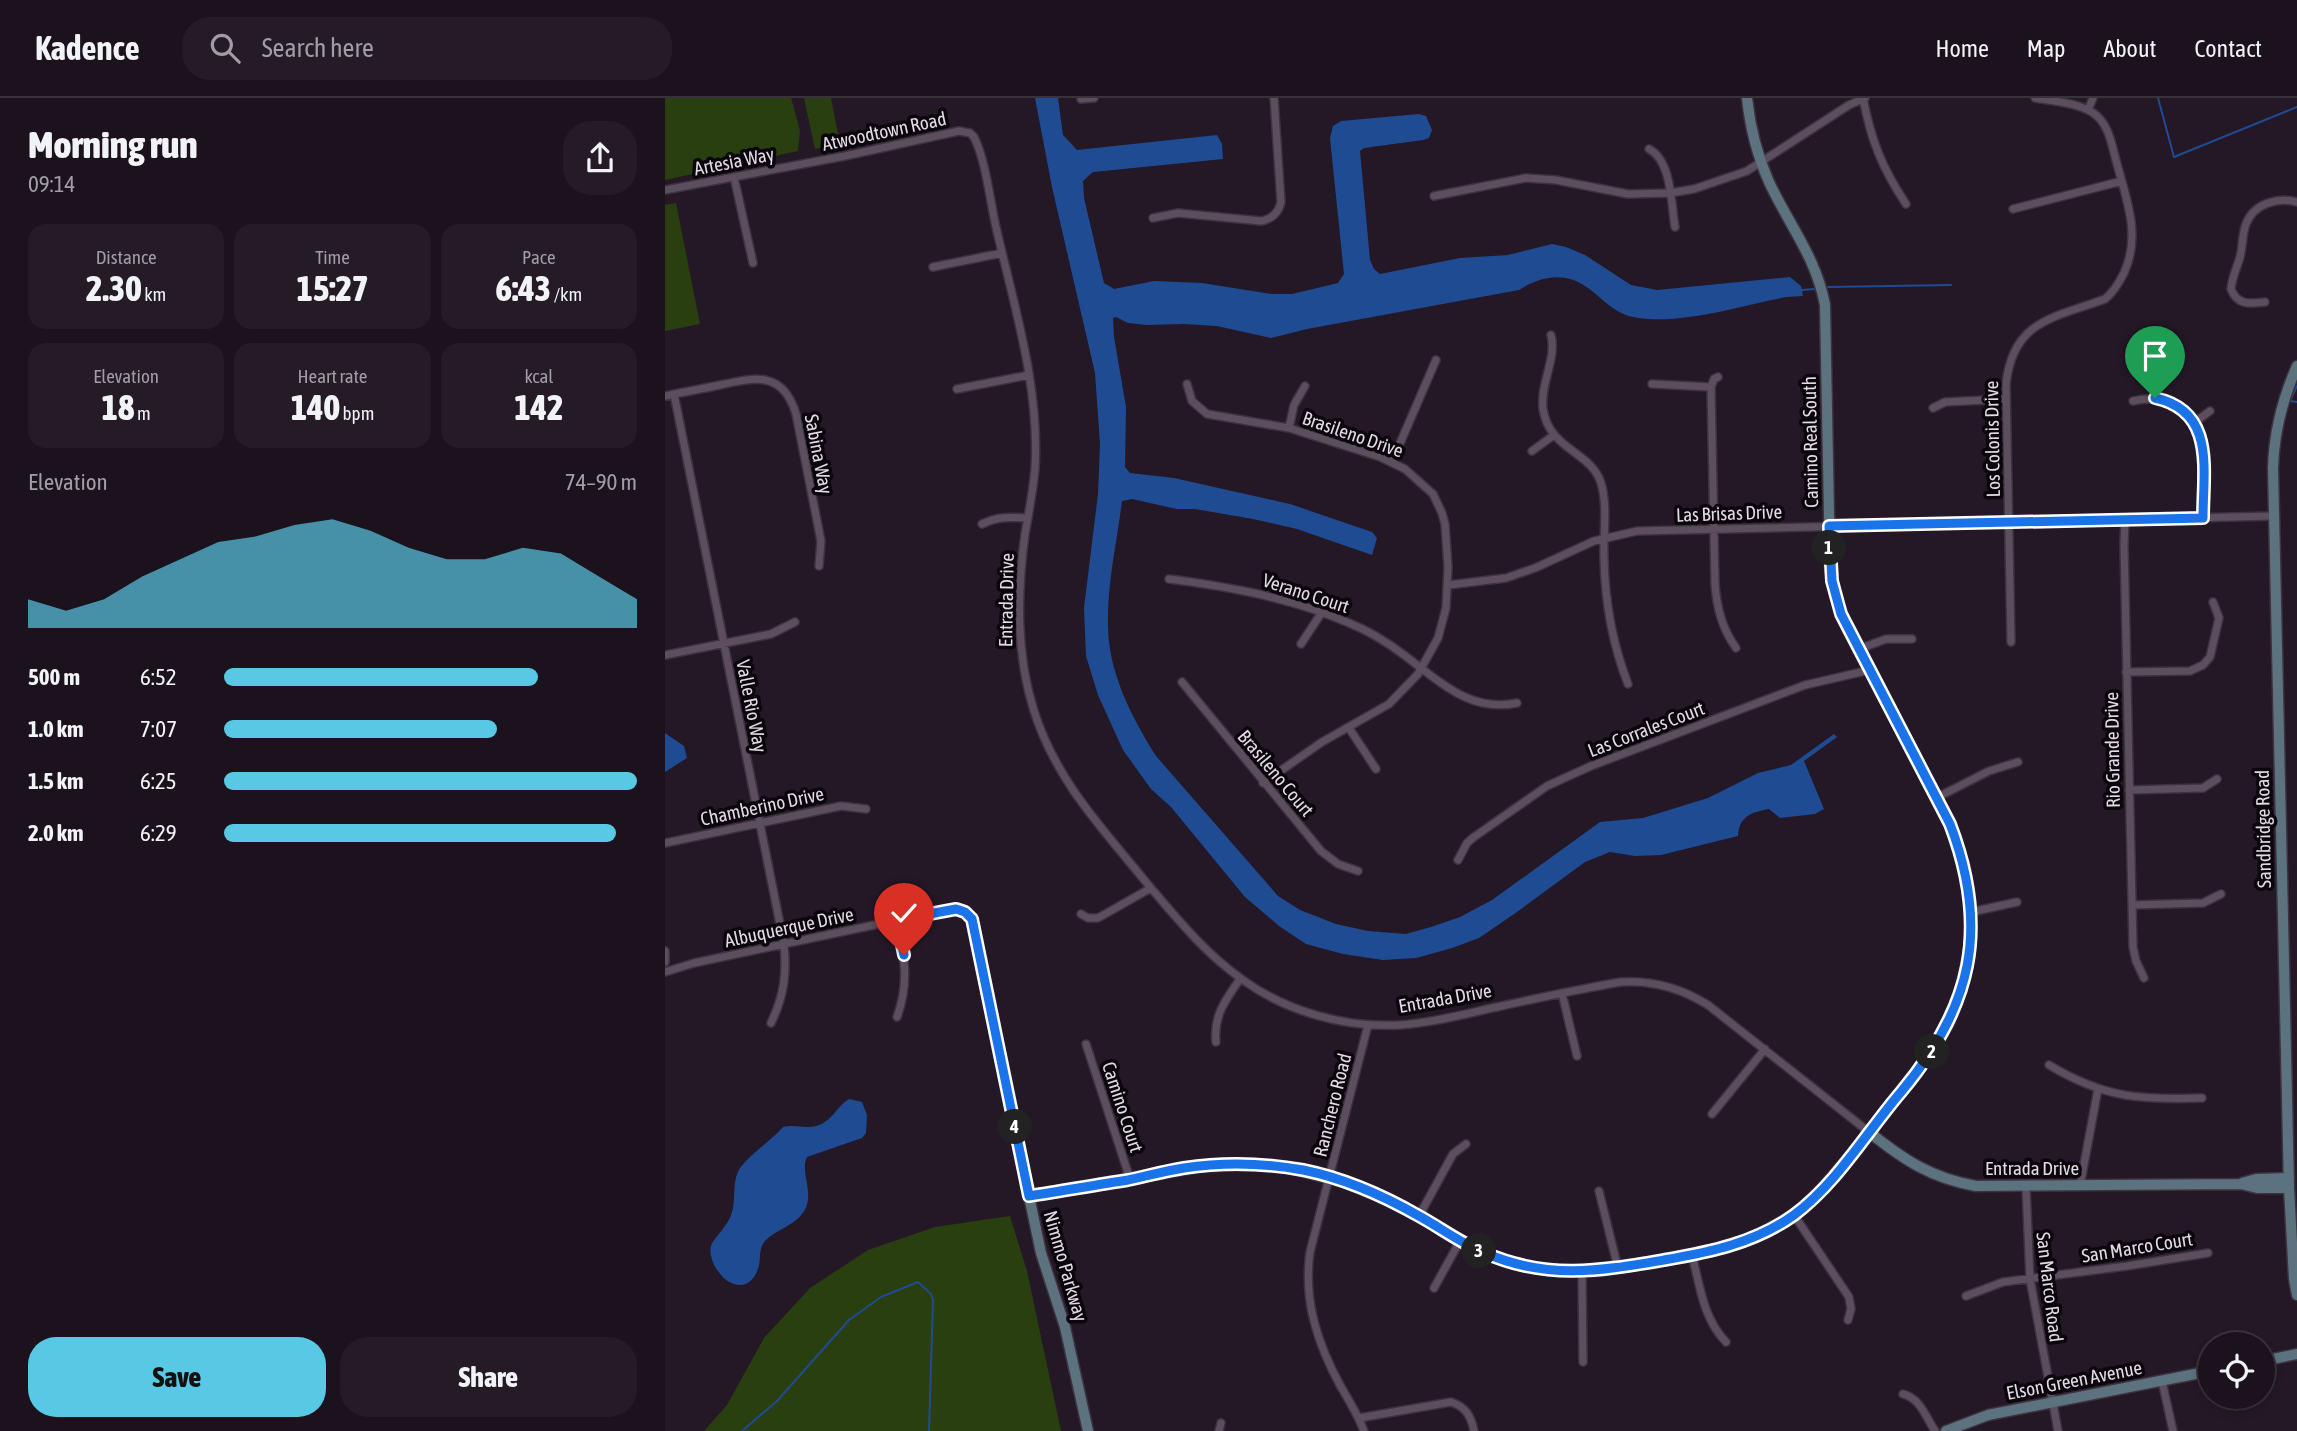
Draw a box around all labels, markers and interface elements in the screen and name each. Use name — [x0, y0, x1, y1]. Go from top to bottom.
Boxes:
search box — [182, 17, 672, 80]
text: Kadence — [35, 29, 140, 67]
icon: search — [206, 29, 244, 67]
text: Search here — [262, 33, 374, 63]
text: Home — [1935, 35, 1989, 62]
text: Map — [2027, 35, 2065, 62]
text: About — [2103, 35, 2156, 62]
text: Contact — [2194, 35, 2262, 62]
street label: Atwoodtown Road — [820, 107, 948, 155]
button: share — [563, 121, 637, 195]
text: Morning run — [28, 123, 198, 166]
street label: Artesia Way — [692, 142, 776, 180]
text: 09:14 — [28, 171, 75, 197]
text: Distance — [96, 246, 157, 268]
text: Time — [315, 246, 350, 268]
text: Pace — [522, 246, 556, 268]
text: 2.30 — [86, 268, 142, 308]
text: 15:27 — [296, 268, 369, 308]
text: 6:43 — [495, 268, 551, 308]
text: km — [142, 283, 166, 305]
text: /km — [551, 283, 582, 305]
pin — [2125, 326, 2185, 398]
icon: arrive — [2136, 337, 2174, 375]
text: Elevation — [93, 365, 159, 387]
text: Heart rate — [298, 365, 367, 387]
text: kcal — [524, 365, 553, 387]
street label: Camino Real South — [1798, 376, 1822, 508]
street label: Los Colonis Drive — [1980, 381, 2004, 497]
text: 18 — [102, 387, 134, 427]
text: 140 — [291, 387, 340, 427]
text: 142 — [514, 387, 564, 427]
text: m — [134, 402, 151, 424]
text: bpm — [340, 402, 374, 424]
street label: Brasileno Drive — [1300, 406, 1406, 462]
street label: Sabina Way — [801, 412, 838, 496]
text: Elevation — [28, 469, 108, 495]
text: 74–90 m — [565, 469, 637, 495]
street label: Las Brisas Drive — [1676, 500, 1782, 526]
pin: 1 — [1811, 531, 1847, 566]
text: 1 — [1824, 536, 1833, 558]
street label: Entrada Drive — [994, 553, 1018, 647]
street label: Verano Court — [1260, 569, 1352, 617]
street label: Valle Rio Way — [732, 658, 772, 754]
text: 500 m — [28, 664, 80, 690]
text: 6:52 — [140, 664, 177, 690]
street label: Rio Grande Drive — [2100, 692, 2124, 808]
street label: Las Corrales Court — [1585, 697, 1707, 761]
text: 1.0 km — [28, 716, 84, 742]
text: 7:07 — [140, 716, 177, 742]
street label: Brasileno Court — [1234, 725, 1318, 821]
text: 1.5 km — [28, 768, 84, 794]
text: 6:25 — [140, 768, 177, 794]
street label: Sandbridge Road — [2251, 770, 2275, 888]
street label: Chamberino Drive — [698, 782, 826, 830]
text: 2.0 km — [28, 820, 84, 846]
text: 6:29 — [140, 820, 177, 846]
pin — [874, 883, 934, 955]
icon: check — [885, 894, 923, 932]
street label: Albuquerque Drive — [723, 903, 855, 951]
street label: Entrada Drive — [1397, 979, 1493, 1017]
pin: 2 — [1915, 1034, 1949, 1070]
text: 2 — [1927, 1040, 1936, 1062]
street label: Ranchero Road — [1309, 1051, 1355, 1159]
street label: Camino Court — [1098, 1059, 1148, 1155]
pin: 4 — [997, 1110, 1033, 1144]
text: 4 — [1010, 1115, 1019, 1137]
street label: Entrada Drive — [1985, 1157, 2079, 1179]
street label: Nimmo Parkway — [1040, 1208, 1092, 1324]
street label: San Marco Court — [2080, 1227, 2194, 1267]
street label: San Marco Road — [2032, 1231, 2068, 1343]
pin: 3 — [1461, 1234, 1497, 1268]
text: 3 — [1474, 1239, 1483, 1261]
map controls — [2198, 1332, 2275, 1409]
button: locate — [2198, 1332, 2275, 1409]
button: Save — [28, 1337, 326, 1417]
button: Share — [340, 1337, 637, 1417]
street label: Elson Green Avenue — [2004, 1356, 2144, 1404]

